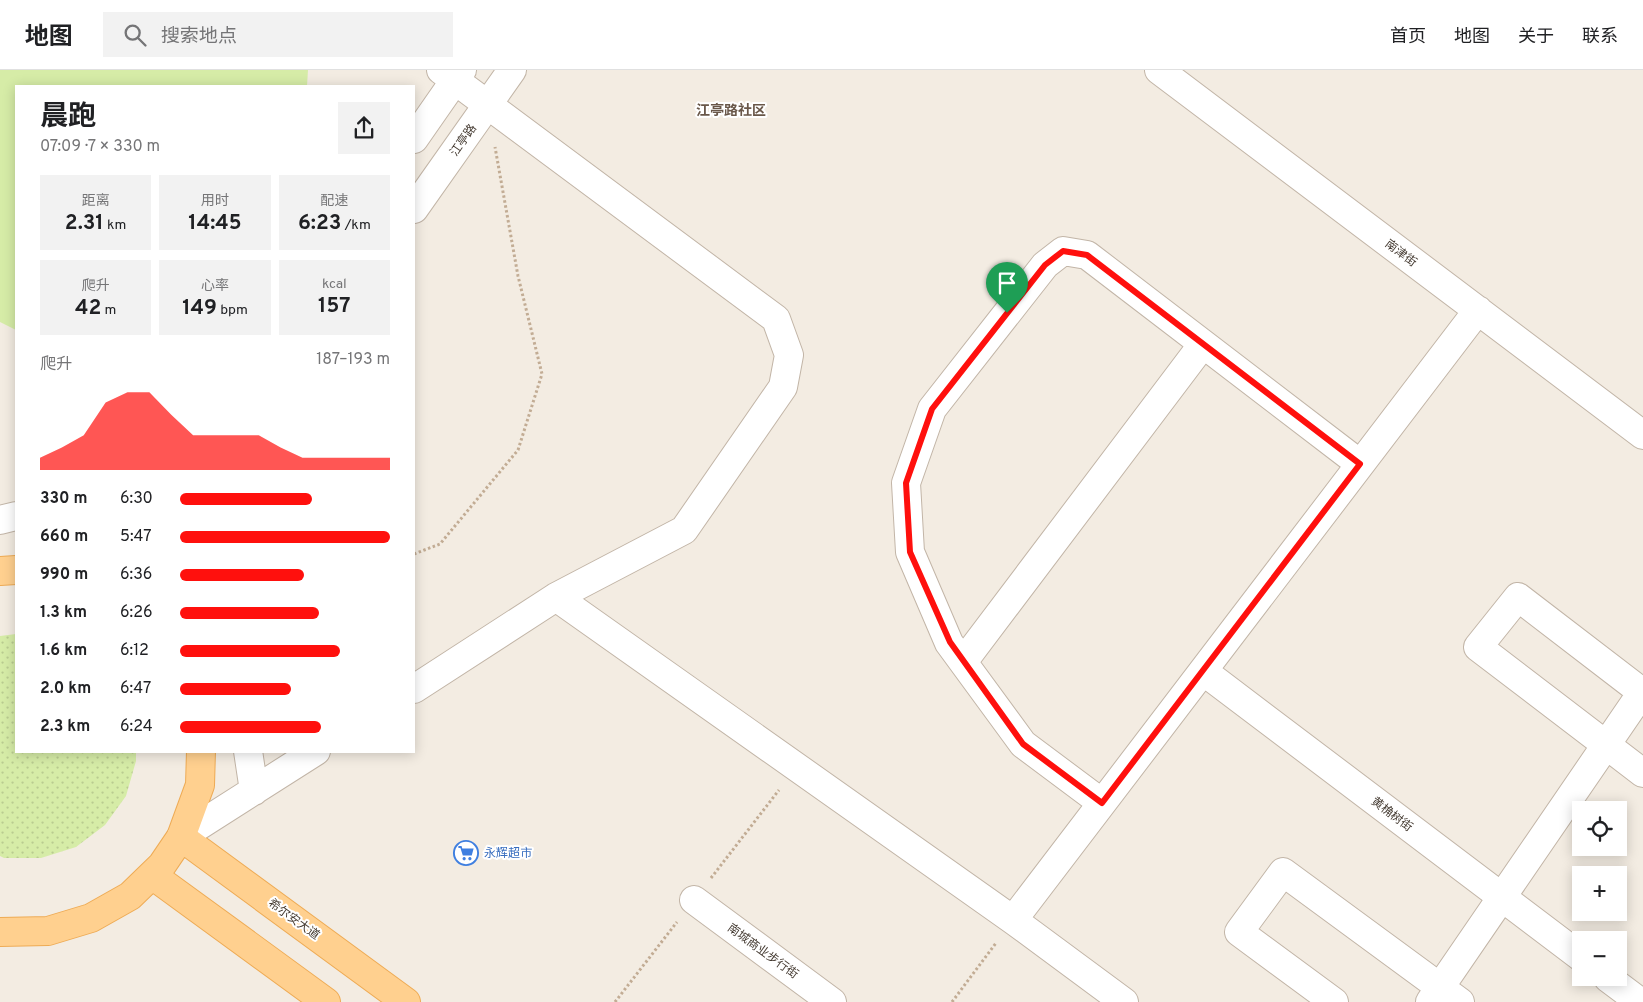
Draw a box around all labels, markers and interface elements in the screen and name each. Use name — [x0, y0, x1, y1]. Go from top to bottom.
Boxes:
search box — [103, 12, 453, 57]
icon: search — [121, 21, 149, 49]
text: 地图 — [25, 23, 73, 53]
text: 搜索地点 — [161, 25, 237, 49]
text: 首页 — [1390, 26, 1426, 49]
text: 地图 — [1454, 26, 1490, 49]
text: 关于 — [1518, 26, 1554, 49]
text: 联系 — [1582, 26, 1618, 49]
text: 晨跑 — [40, 100, 96, 136]
button: share — [338, 102, 390, 154]
district label: 江亭路社区 — [696, 102, 766, 120]
street label: 江亭路 — [447, 121, 481, 160]
text: 07:09 · 7 × 330 m — [40, 137, 160, 157]
text: 距离 — [82, 193, 110, 210]
text: 用时 — [201, 193, 229, 210]
text: 配速 — [320, 193, 348, 210]
text: 2.31 — [65, 210, 104, 237]
text: 14:45 — [188, 210, 242, 237]
text: 6:23 — [298, 210, 341, 237]
text: km — [104, 217, 126, 234]
text: /km — [341, 217, 371, 234]
street label: 南津街 — [1381, 237, 1420, 271]
pin — [986, 262, 1028, 313]
icon: arrive — [993, 269, 1021, 297]
text: kcal — [322, 276, 347, 293]
text: 爬升 — [82, 278, 110, 295]
text: 心率 — [201, 278, 229, 295]
text: 157 — [318, 293, 351, 320]
text: 42 — [75, 295, 101, 322]
text: 149 — [182, 295, 217, 322]
text: m — [101, 302, 116, 319]
text: bpm — [217, 302, 248, 319]
text: 187–193 m — [316, 350, 390, 370]
text: 爬升 — [40, 355, 72, 375]
text: 330 m — [40, 489, 87, 509]
text: 6:30 — [120, 489, 153, 509]
text: 660 m — [40, 527, 88, 547]
text: 5:47 — [120, 527, 152, 547]
text: 990 m — [40, 565, 88, 585]
text: 6:36 — [120, 565, 152, 585]
text: 1.3 km — [40, 603, 87, 623]
text: 6:26 — [120, 603, 153, 623]
text: 1.6 km — [40, 641, 87, 661]
text: 6:12 — [120, 641, 149, 661]
text: 2.0 km — [40, 679, 91, 699]
text: 6:47 — [120, 679, 151, 699]
text: 2.3 km — [40, 717, 90, 737]
text: 6:24 — [120, 717, 153, 737]
street label: 黄桷树街 — [1367, 794, 1415, 836]
map controls — [1572, 801, 1627, 986]
button: locate — [1572, 801, 1627, 856]
supermarket icon: 永辉超市 — [453, 840, 479, 866]
place label: 永辉超市 — [484, 846, 532, 862]
button: + — [1572, 866, 1627, 921]
street label: 希尔安大道 — [264, 896, 322, 944]
street label: 南城商业步行街 — [724, 921, 801, 983]
button: − — [1572, 931, 1627, 986]

